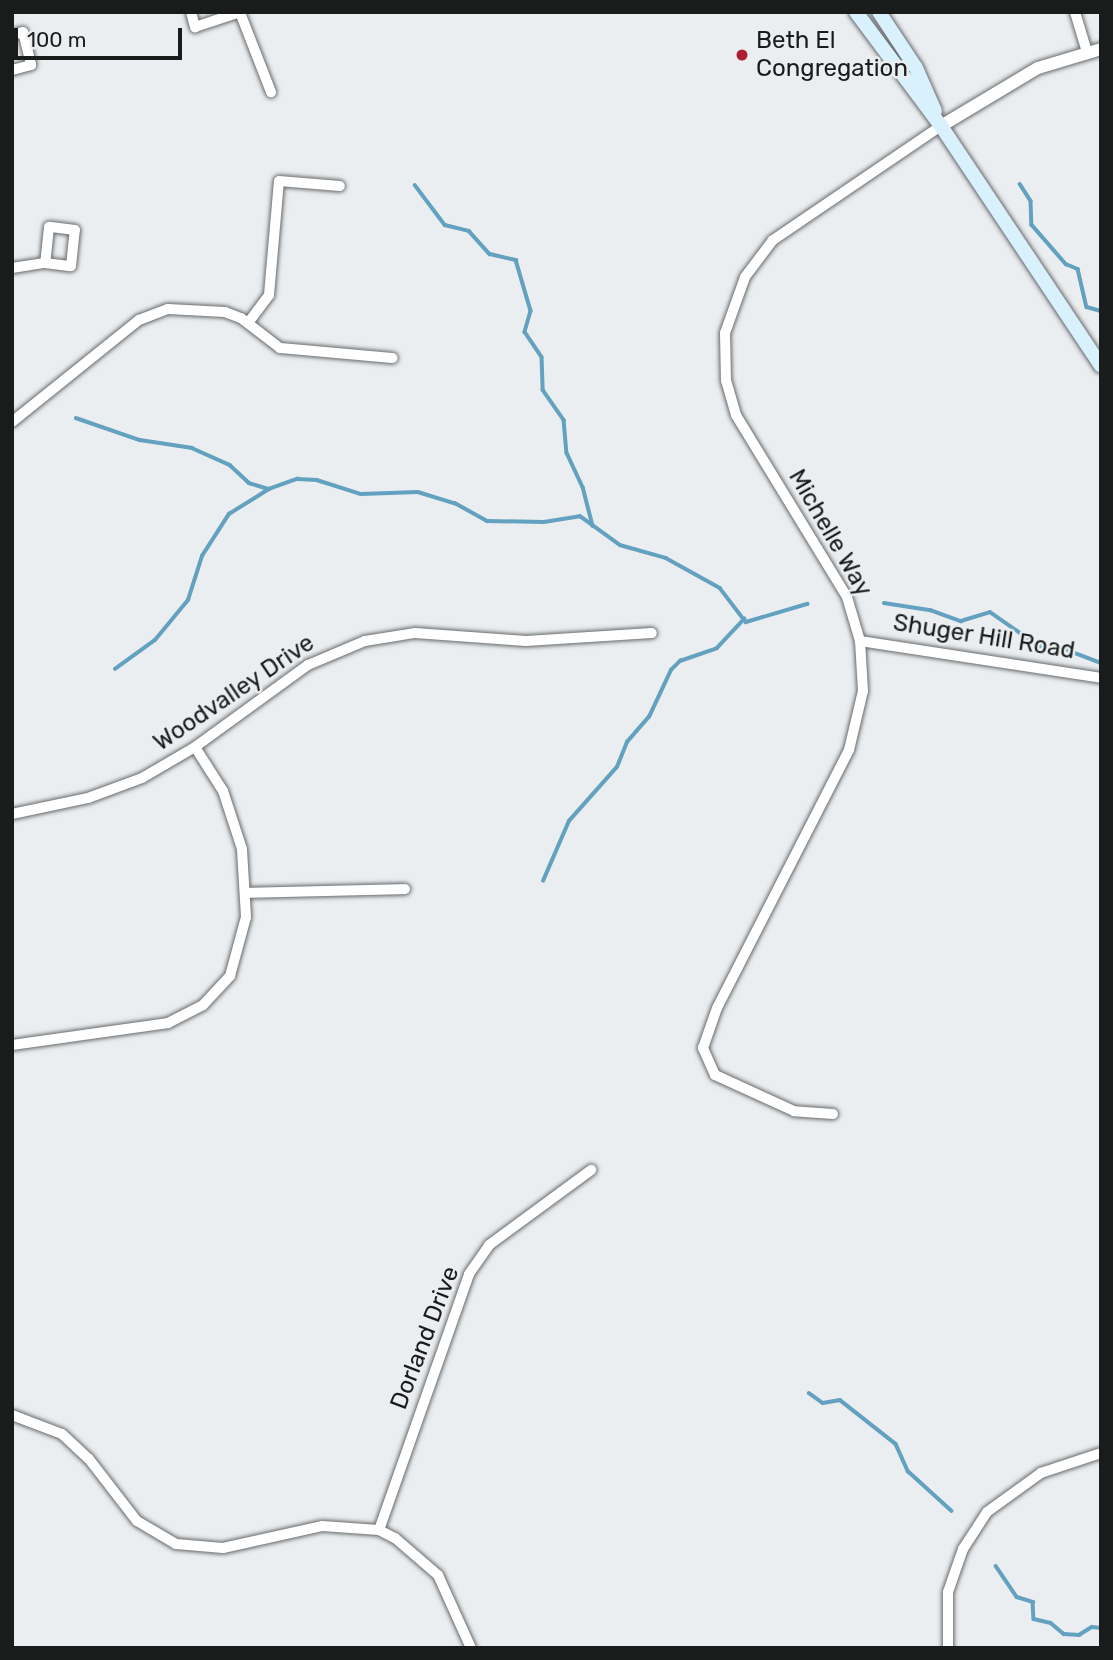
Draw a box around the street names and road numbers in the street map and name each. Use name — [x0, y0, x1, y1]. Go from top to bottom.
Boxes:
street label: Michelle Way — [782, 464, 878, 602]
street label: Shuger Hill Road — [891, 608, 1077, 666]
street label: Woodvalley Drive — [148, 628, 320, 758]
street label: Dorland Drive — [385, 1262, 465, 1414]

